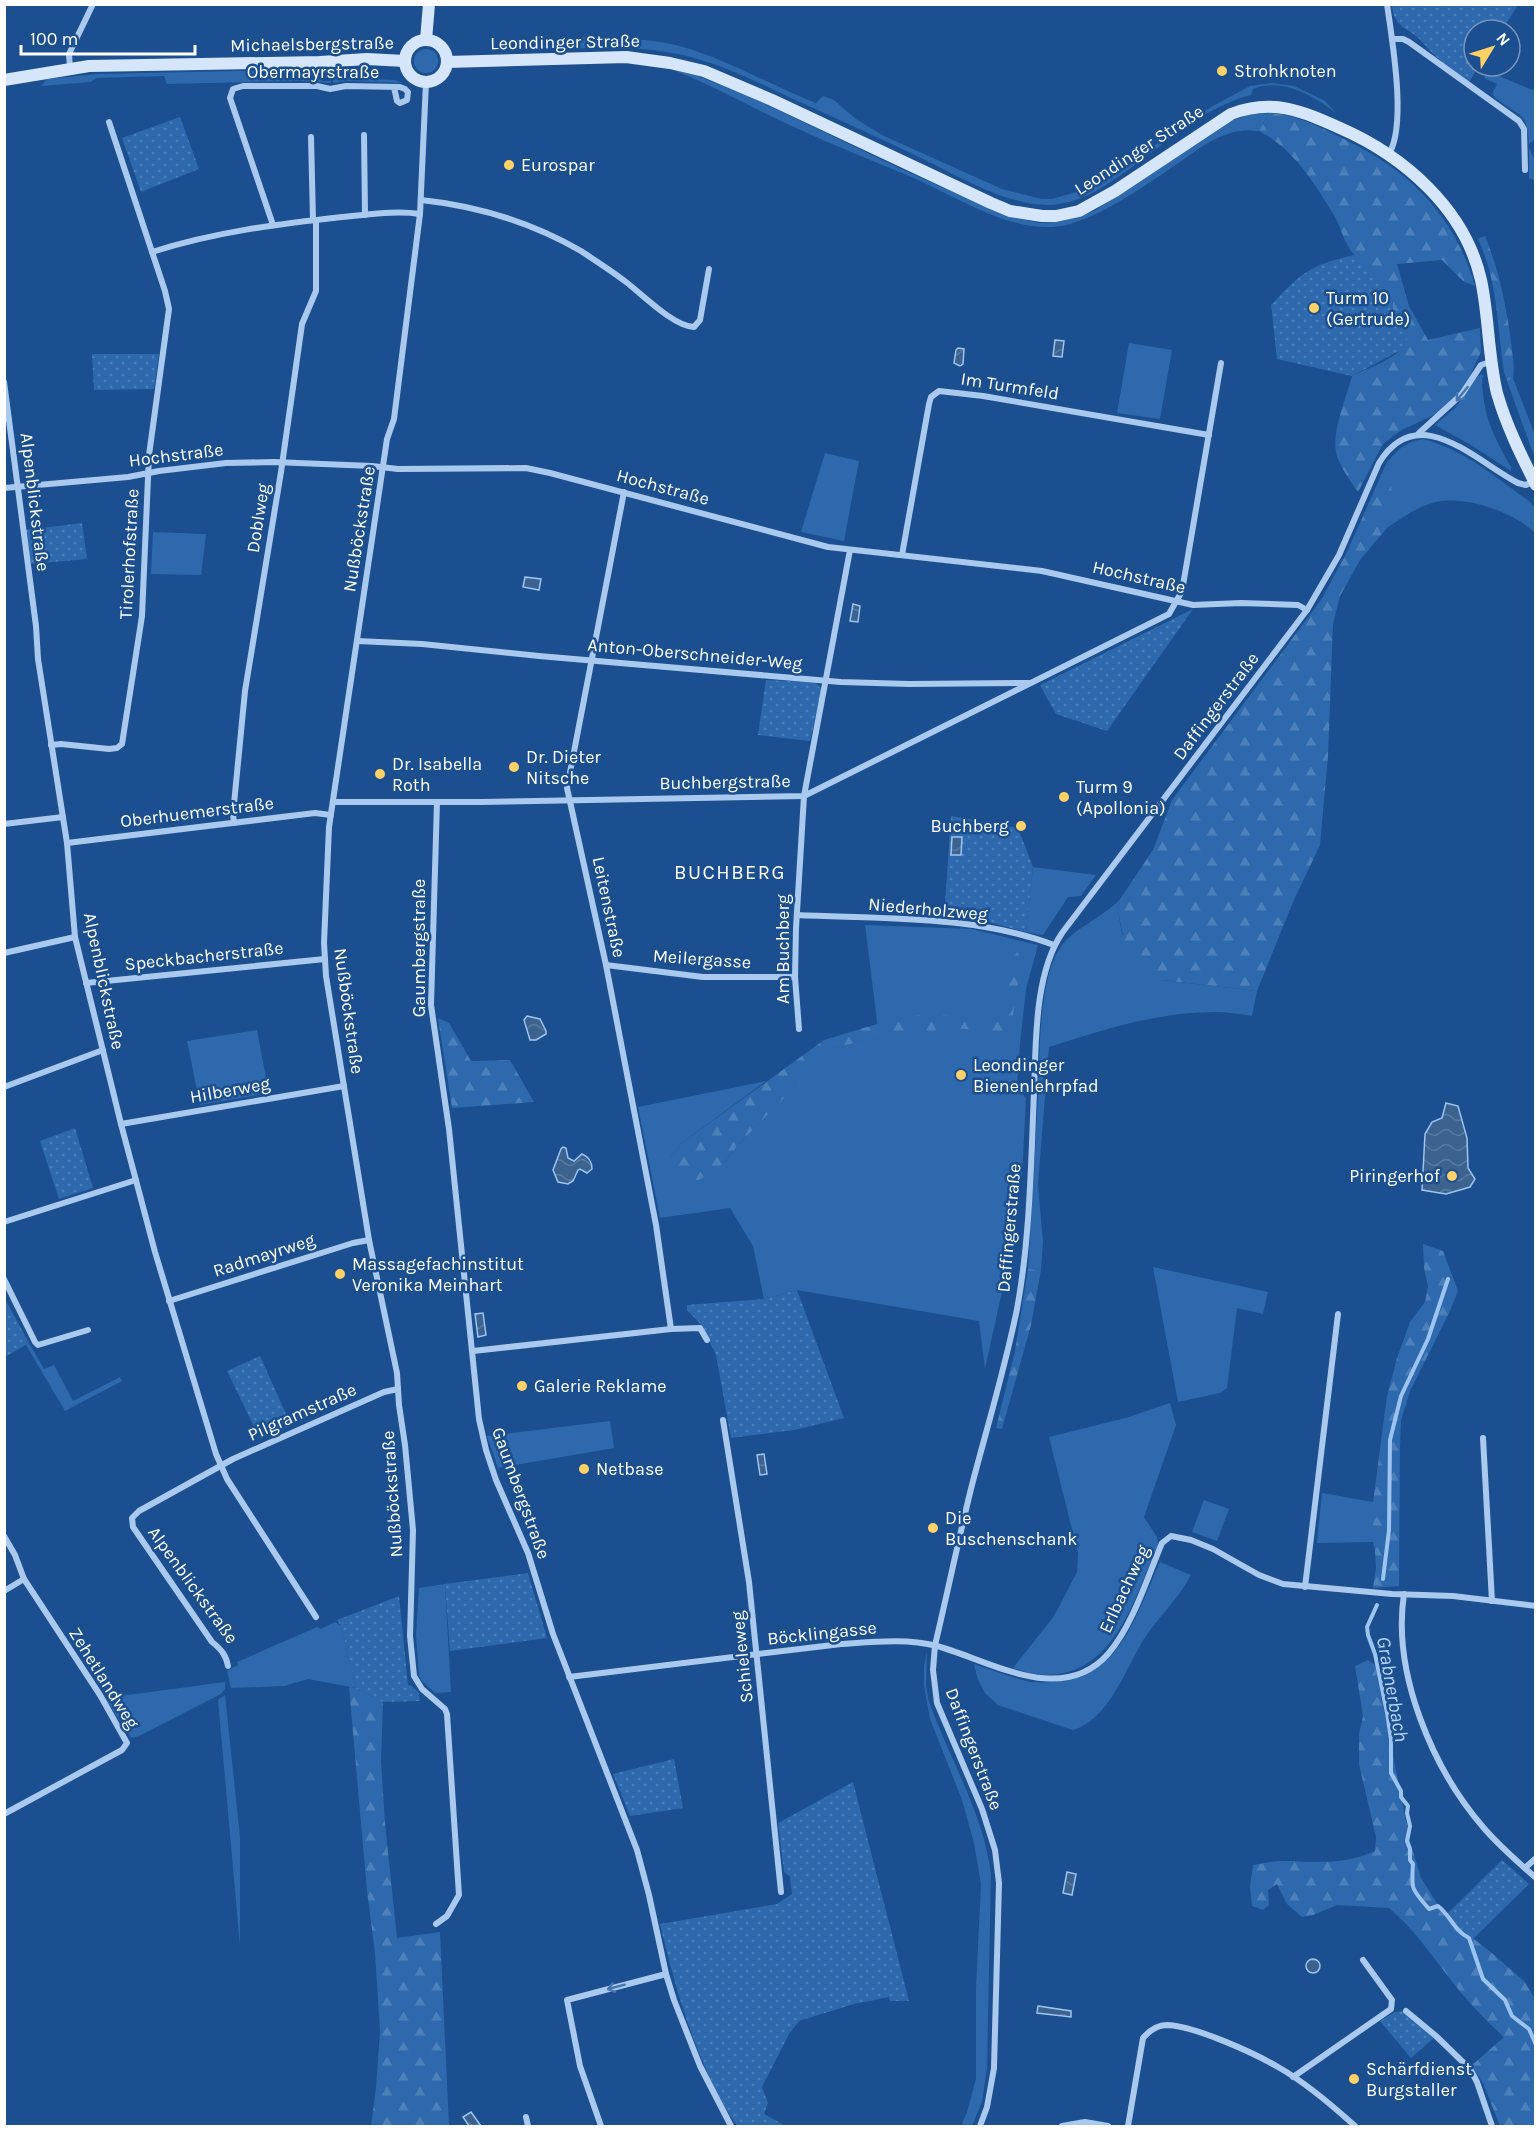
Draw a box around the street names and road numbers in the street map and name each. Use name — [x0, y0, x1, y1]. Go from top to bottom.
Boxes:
street label: Leondinger Straße — [490, 30, 640, 54]
street label: Michaelsbergstraße — [230, 32, 394, 56]
street label: Obermayrstraße — [247, 61, 379, 83]
street label: Leondinger Straße — [1070, 100, 1208, 200]
street label: Im Turmfeld — [959, 367, 1061, 405]
street label: Alpenblickstraße — [16, 431, 54, 573]
street label: Hochstraße — [128, 438, 224, 472]
street label: Nußböckstraße — [338, 464, 380, 594]
street label: Hochstraße — [614, 464, 712, 510]
street label: Doblweg — [242, 482, 274, 554]
street label: Tirolerhofstraße — [115, 488, 143, 620]
street label: Hochstraße — [1090, 556, 1188, 598]
street label: Anton-Oberschneider-Weg — [587, 634, 803, 674]
street label: Daffingerstraße — [1168, 648, 1264, 764]
street label: Buchbergstraße — [659, 770, 791, 794]
street label: Oberhuemerstraße — [119, 792, 275, 832]
street label: Leitenstraße — [588, 854, 630, 960]
street label: Gaumbergstraße — [408, 879, 430, 1017]
street label: Niederholzweg — [867, 893, 989, 925]
street label: Am Buchberg — [772, 894, 794, 1004]
street label: Alpenblickstraße — [79, 911, 129, 1051]
street label: Speckbacherstraße — [124, 937, 284, 975]
street label: Meilergasse — [652, 945, 752, 973]
street label: Nußböckstraße — [329, 947, 369, 1075]
street label: Hilberweg — [188, 1072, 272, 1108]
street label: Daffingerstraße — [992, 1163, 1026, 1293]
street label: Radmayrweg — [210, 1228, 318, 1282]
street label: Pilgramstraße — [244, 1378, 360, 1446]
street label: Gaumbergstraße — [487, 1424, 555, 1562]
street label: Nußböckstraße — [377, 1430, 407, 1558]
street label: Alpenblickstraße — [143, 1522, 243, 1648]
street label: Erlbachweg — [1094, 1541, 1154, 1637]
street label: Schieleweg — [726, 1610, 758, 1704]
street label: Böcklingasse — [766, 1616, 878, 1650]
street label: Zehetlandweg — [64, 1623, 144, 1733]
street label: Daffingerstraße — [941, 1685, 1007, 1813]

